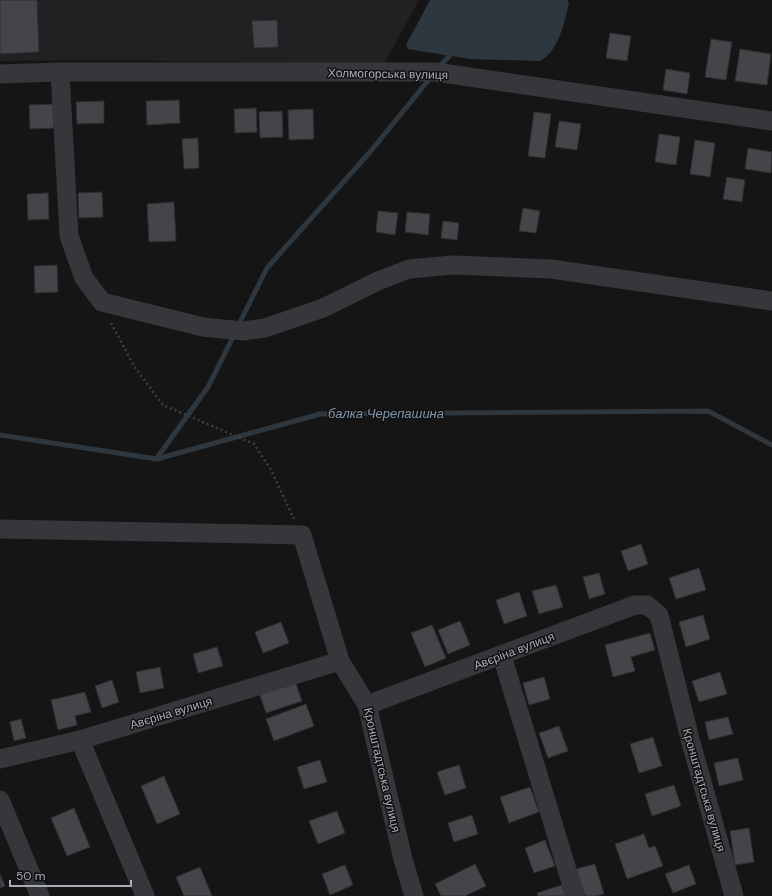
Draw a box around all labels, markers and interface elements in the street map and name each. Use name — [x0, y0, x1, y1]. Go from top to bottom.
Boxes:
street label: Холмогорська вулиця — [328, 65, 448, 83]
water label: балка Черепашина — [328, 405, 444, 422]
street label: Авєріна вулиця — [471, 628, 557, 674]
street label: Авєріна вулиця — [128, 693, 214, 733]
street label: Кронштадтська вулиця — [360, 706, 404, 834]
street label: Кронштадтська вулиця — [679, 726, 729, 854]
scale bar — [10, 862, 131, 888]
text: 50 m — [16, 868, 45, 884]

